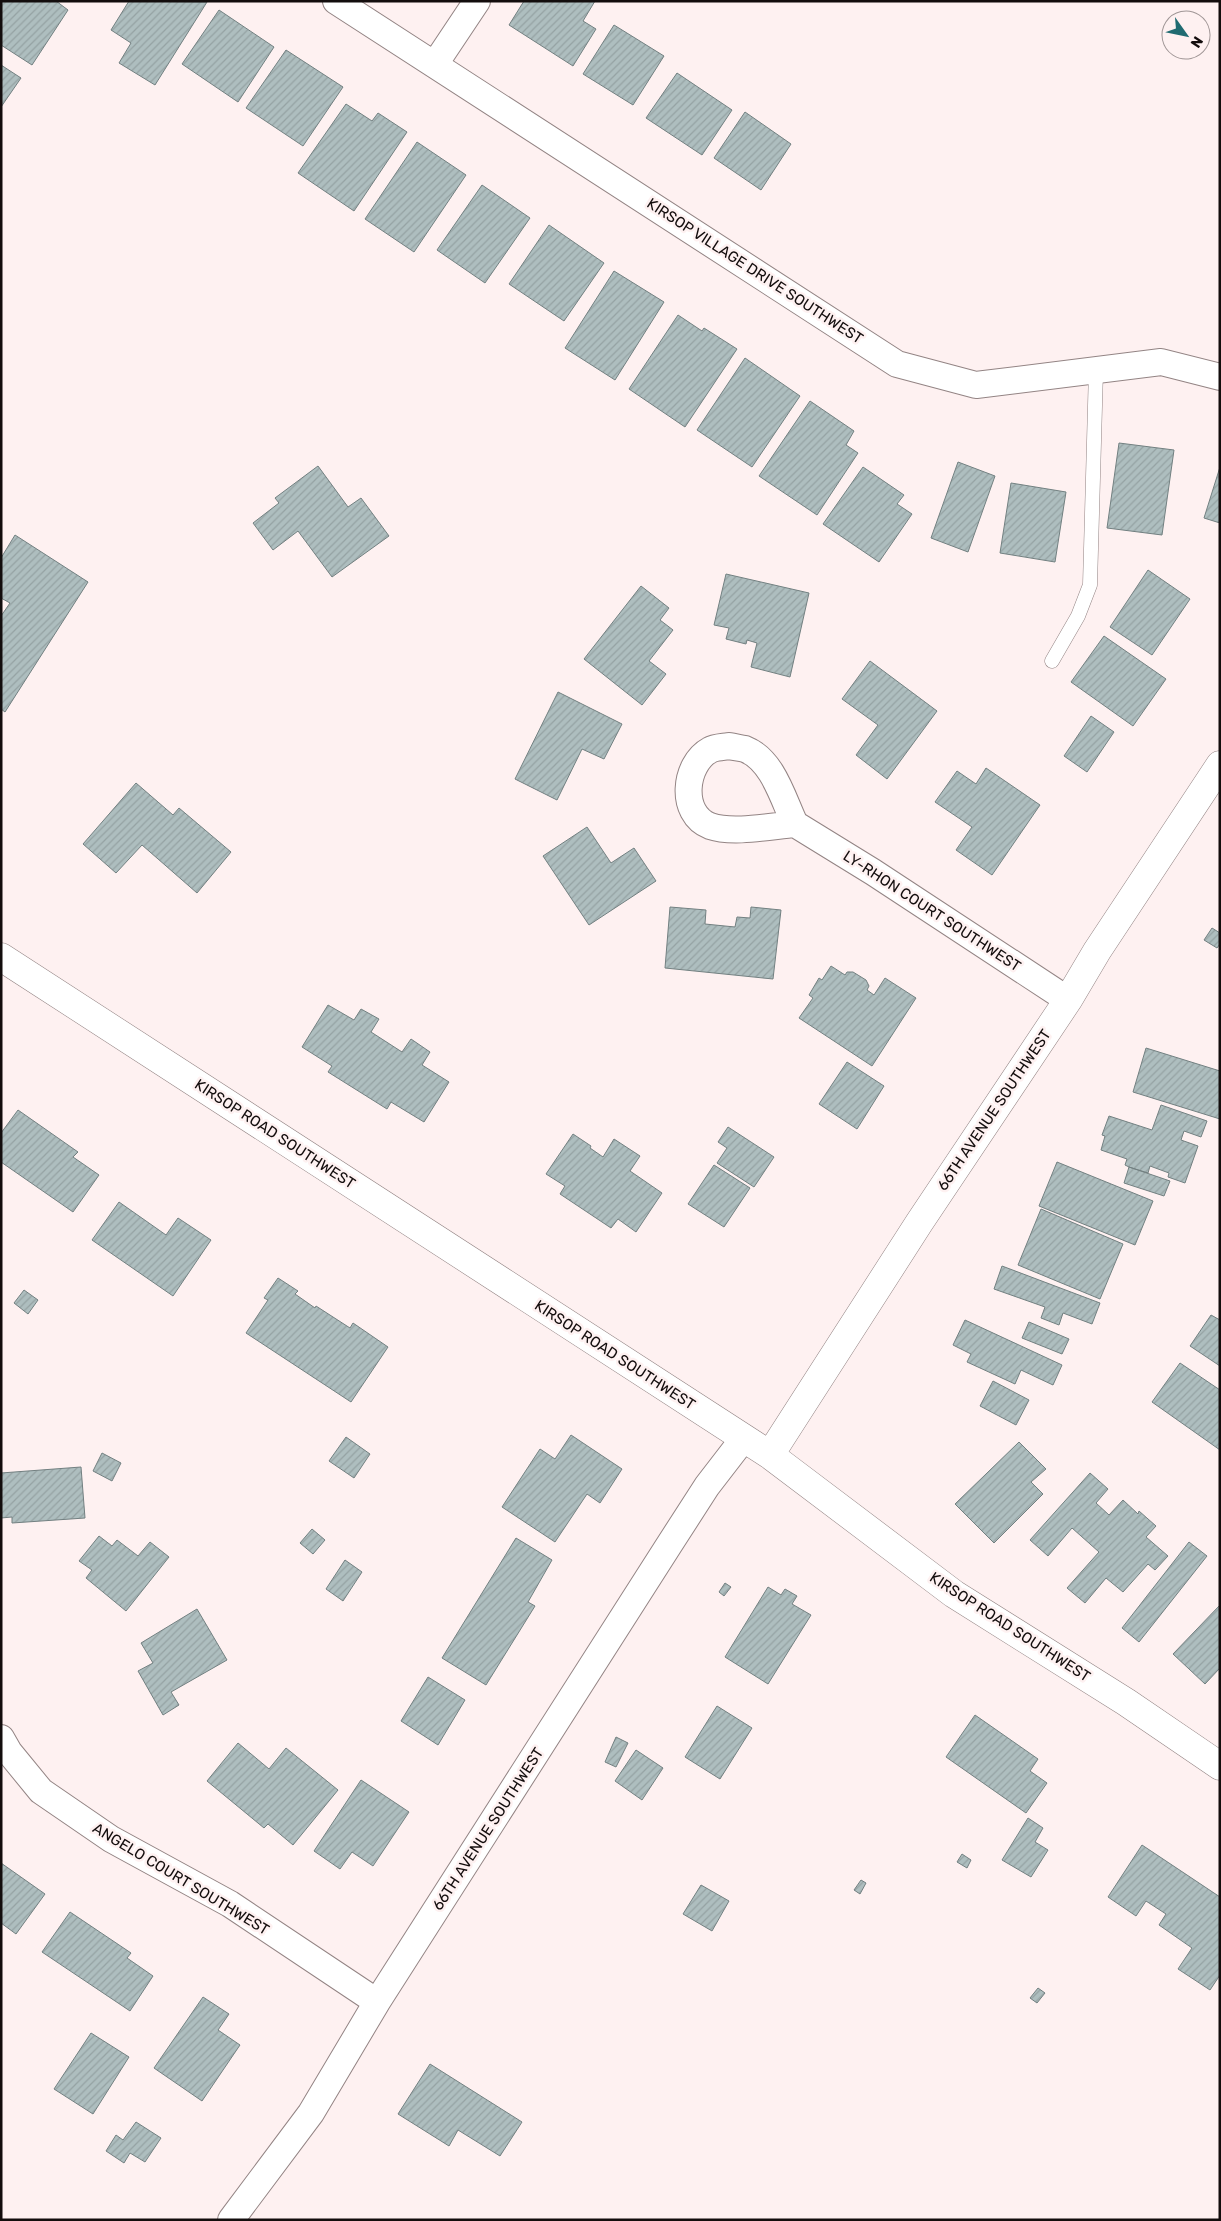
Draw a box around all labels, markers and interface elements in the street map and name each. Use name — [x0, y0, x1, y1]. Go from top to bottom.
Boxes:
north arrow — [1161, 10, 1211, 60]
text: N — [1187, 33, 1206, 51]
street label: KIRSOP VILLAGE DRIVE SOUTHWEST — [644, 194, 867, 348]
street label: LY-RHON COURT SOUTHWEST — [840, 847, 1024, 975]
street label: 66TH AVENUE SOUTHWEST — [933, 1026, 1055, 1194]
street label: KIRSOP ROAD SOUTHWEST — [191, 1075, 359, 1193]
street label: KIRSOP ROAD SOUTHWEST — [531, 1296, 699, 1414]
street label: KIRSOP ROAD SOUTHWEST — [926, 1568, 1094, 1686]
street label: 66TH AVENUE SOUTHWEST — [429, 1744, 548, 1914]
street label: ANGELO COURT SOUTHWEST — [90, 1819, 273, 1939]

